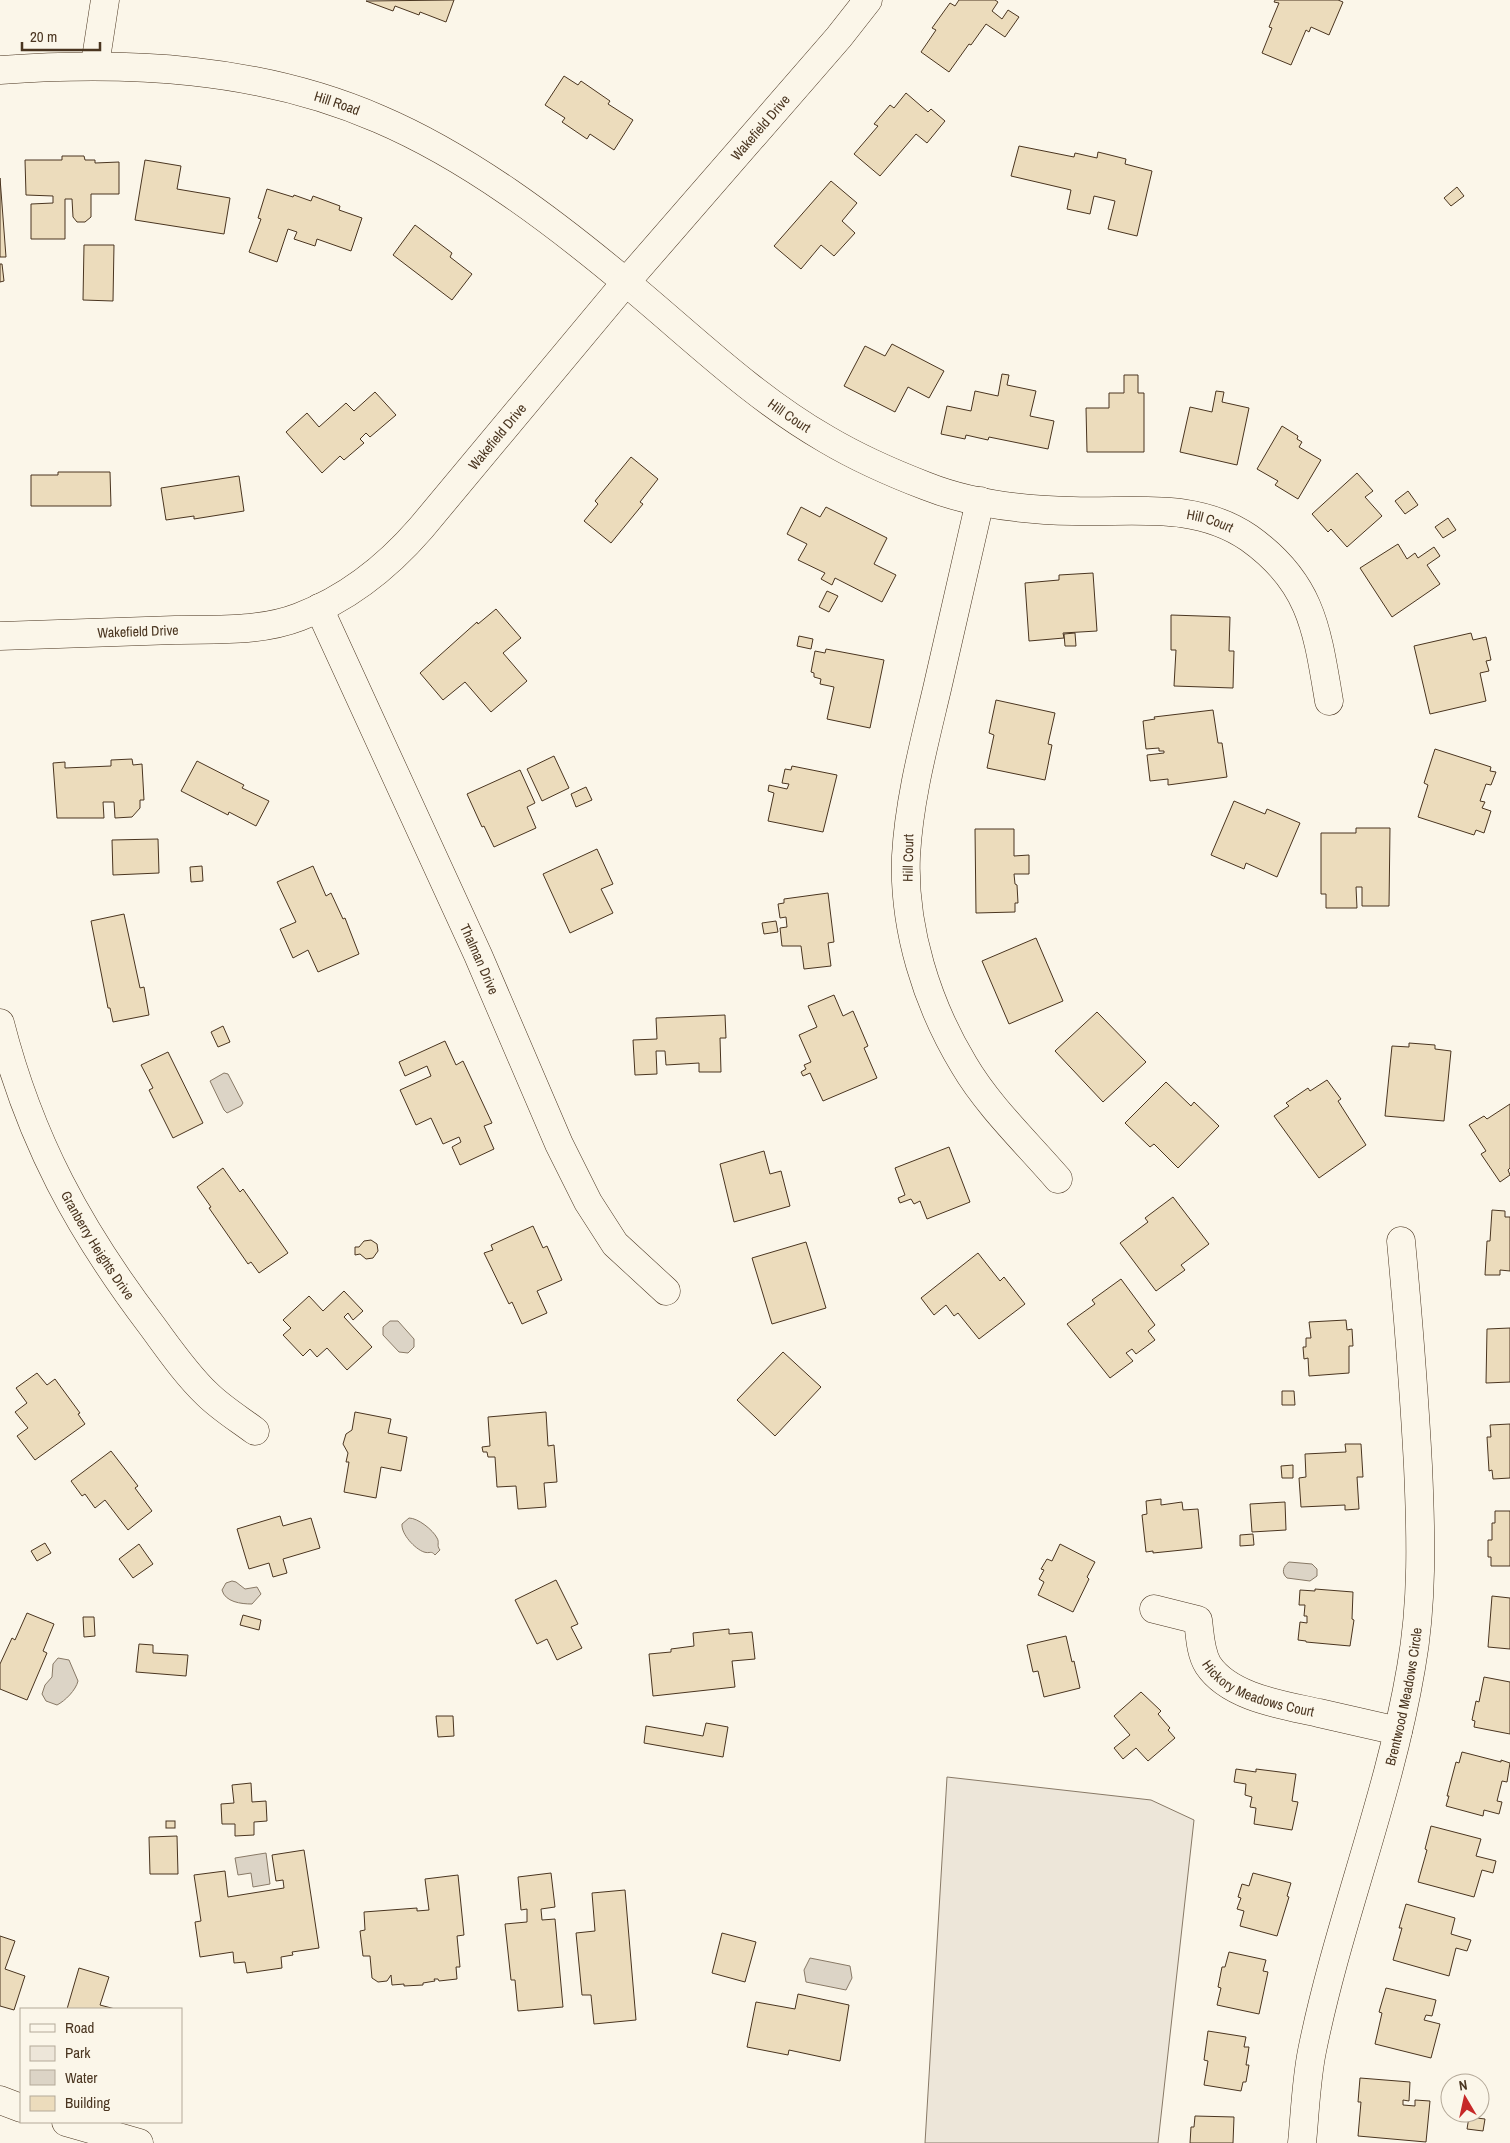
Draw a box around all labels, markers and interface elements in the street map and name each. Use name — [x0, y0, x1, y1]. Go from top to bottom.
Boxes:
scale bar — [22, 20, 100, 52]
text: 20 m — [30, 26, 57, 47]
street label: Hill Road — [312, 87, 363, 119]
street label: Wakefield Drive — [727, 91, 794, 164]
street label: Hill Court — [764, 395, 814, 437]
street label: Wakefield Drive — [464, 400, 530, 474]
street label: Hill Court — [1185, 505, 1236, 536]
street label: Wakefield Drive — [97, 621, 179, 642]
street label: Hill Court — [899, 834, 917, 882]
street label: Thalman Drive — [456, 921, 503, 997]
street label: Granberry Heights Drive — [57, 1188, 139, 1303]
street label: Brentwood Meadows Circle — [1381, 1627, 1426, 1768]
street label: Hickory Meadows Court — [1198, 1657, 1316, 1721]
legend — [20, 2008, 182, 2123]
text: Road — [65, 2017, 94, 2038]
text: Park — [65, 2042, 91, 2063]
text: Water — [65, 2067, 97, 2088]
north arrow — [1440, 2073, 1490, 2123]
text: N — [1457, 2076, 1468, 2095]
text: Building — [65, 2092, 110, 2113]

